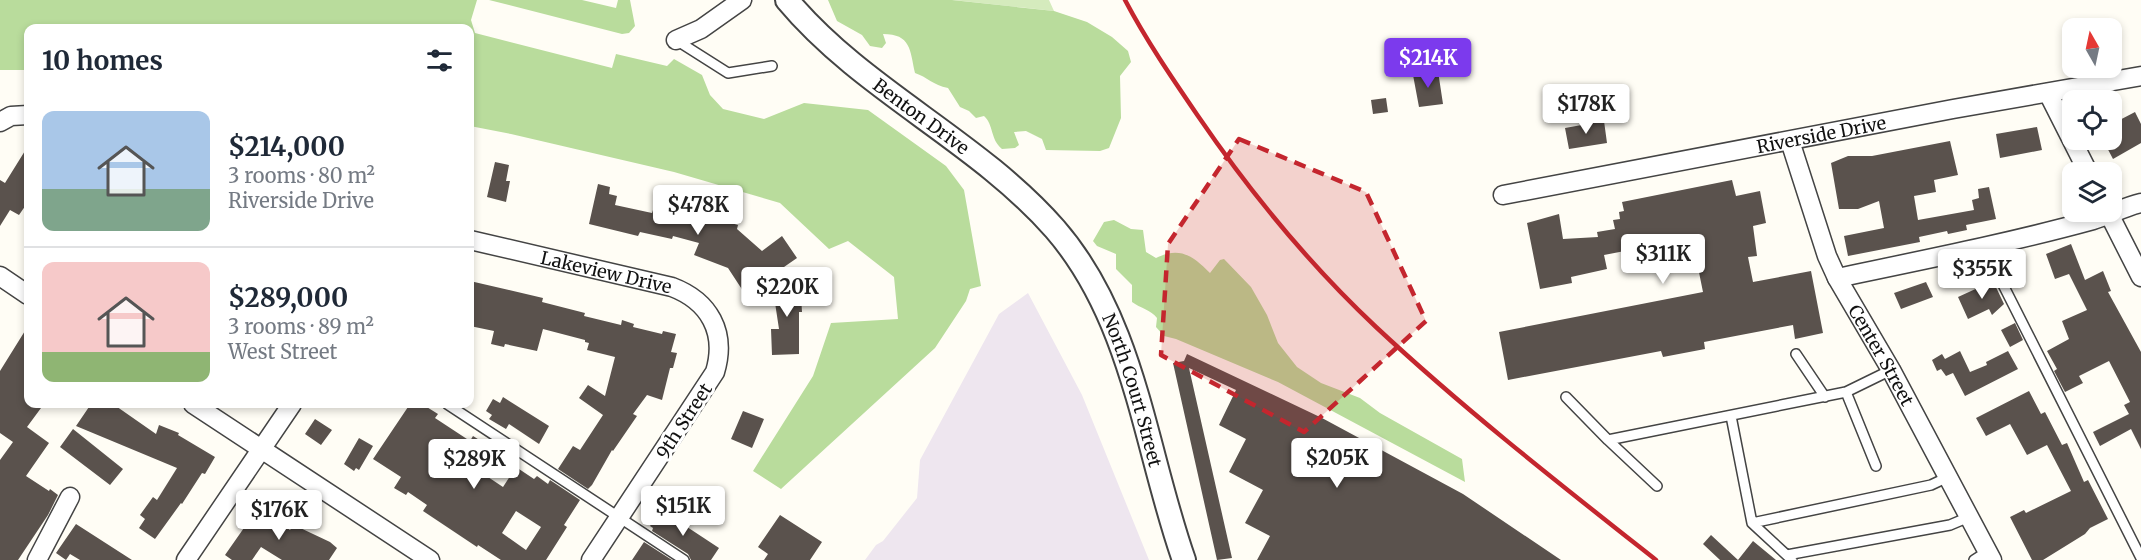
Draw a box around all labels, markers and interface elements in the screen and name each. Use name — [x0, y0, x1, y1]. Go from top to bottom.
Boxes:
north arrow — [2062, 18, 2122, 78]
map controls — [2062, 18, 2122, 222]
pin: $214K — [1386, 38, 1470, 89]
text: 10 homes — [42, 44, 163, 77]
icon: filters — [423, 44, 456, 77]
text: $214K — [1398, 45, 1458, 70]
street label: Benton Drive — [869, 73, 974, 159]
pin: $178K — [1544, 84, 1628, 135]
button: locate — [2062, 90, 2122, 150]
text: $178K — [1557, 91, 1615, 116]
street label: Riverside Drive — [1755, 111, 1888, 158]
text: $214,000 — [228, 130, 345, 163]
icon: home — [90, 135, 162, 207]
button: layers — [2062, 162, 2122, 222]
text: 3 rooms · 80 m² — [228, 163, 375, 188]
pin: $478K — [656, 185, 740, 236]
text: Riverside Drive — [228, 188, 374, 213]
text: $478K — [667, 192, 729, 217]
pin: $311K — [1621, 234, 1705, 285]
text: $311K — [1635, 241, 1691, 266]
street label: Lakeview Drive — [539, 245, 674, 298]
pin: $355K — [1940, 249, 2024, 300]
text: $355K — [1952, 256, 2012, 281]
pin: $220K — [745, 267, 829, 318]
text: $220K — [755, 274, 819, 299]
text: $289,000 — [228, 281, 348, 314]
icon: home — [90, 286, 162, 358]
street label: Center Street — [1844, 300, 1919, 410]
street label: North Court Street — [1098, 310, 1168, 469]
text: 3 rooms · 89 m² — [228, 314, 374, 339]
text: West Street — [228, 339, 337, 364]
street label: 9th Street — [651, 379, 717, 463]
pin: $205K — [1295, 438, 1379, 489]
pin: $289K — [432, 439, 516, 490]
text: $205K — [1305, 445, 1369, 470]
text: $289K — [442, 446, 506, 471]
pin: $151K — [641, 486, 725, 537]
pin: $176K — [237, 490, 321, 541]
text: $151K — [655, 493, 711, 518]
text: $176K — [250, 497, 308, 522]

